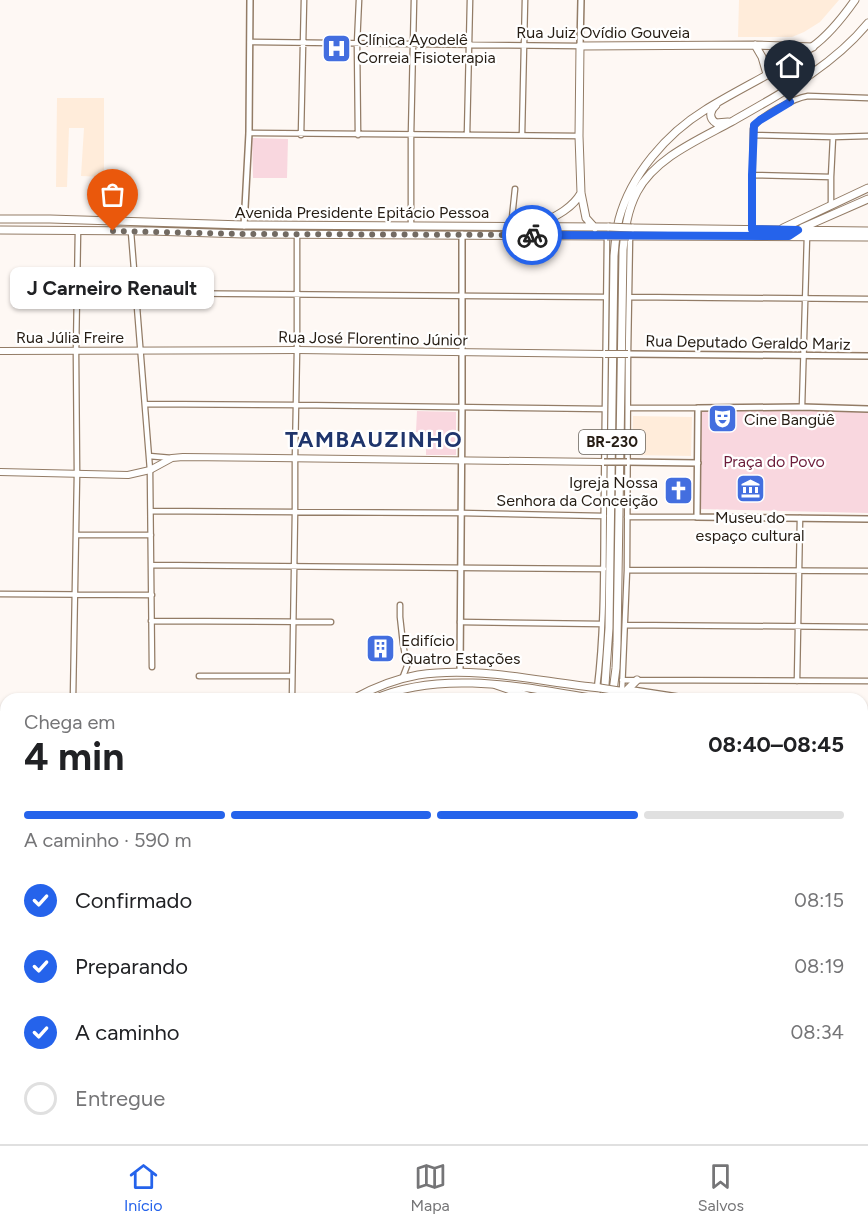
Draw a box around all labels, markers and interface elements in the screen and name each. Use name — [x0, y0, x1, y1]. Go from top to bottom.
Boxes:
street label: Rua Juiz Ovídio Gouveia — [516, 23, 690, 42]
place label: Clínica Ayodelê Correia Fisioterapia — [357, 30, 496, 67]
hospital icon: Clínica Ayodelê Correia Fisioterapia — [320, 32, 352, 64]
pin — [764, 40, 815, 102]
icon: home — [773, 49, 806, 82]
pin — [87, 169, 138, 231]
icon: bag — [96, 178, 129, 211]
street label: Avenida Presidente Epitácio Pessoa — [235, 203, 489, 222]
courier — [502, 205, 562, 265]
icon: bike — [516, 219, 549, 252]
callout: J Carneiro Renault — [11, 267, 215, 309]
text: J Carneiro Renault — [27, 276, 197, 300]
street label: Rua José Florentino Júnior — [278, 327, 469, 350]
street label: Rua Júlia Freire — [16, 328, 124, 347]
street label: Rua Deputado Geraldo Mariz — [645, 331, 851, 354]
theatre icon: Cine Bangüê — [707, 403, 739, 435]
place label: Cine Bangüê — [744, 410, 835, 429]
district label: TAMBAUZINHO — [285, 426, 463, 453]
road number: BR-230 — [579, 430, 645, 454]
park label: Praça do Povo — [723, 452, 825, 471]
place label: Igreja Nossa Senhora da Conceição — [496, 473, 658, 510]
museum icon: Museu do espaço cultural — [734, 473, 766, 505]
church icon: Igreja Nossa Senhora da Conceição — [663, 475, 695, 507]
place label: Museu do espaço cultural — [696, 508, 804, 545]
place label: Edifício Quatro Estações — [401, 631, 520, 668]
building icon: Edifício Quatro Estações — [364, 633, 396, 665]
text: Chega em — [24, 710, 115, 734]
text: 08:40–08:45 — [708, 731, 844, 758]
text: 4 min — [24, 733, 124, 780]
text: A caminho · 590 m — [24, 828, 192, 852]
icon: check — [24, 884, 57, 917]
text: Confirmado — [75, 887, 192, 914]
text: 08:15 — [794, 888, 844, 912]
icon: check — [24, 950, 57, 983]
text: Preparando — [75, 953, 188, 980]
text: 08:19 — [794, 954, 844, 978]
icon: check — [24, 1016, 57, 1049]
text: A caminho — [75, 1019, 180, 1046]
text: 08:34 — [791, 1020, 844, 1044]
text: Entregue — [75, 1085, 165, 1112]
tab: Início — [124, 1160, 163, 1215]
tab: Mapa — [410, 1160, 450, 1215]
tab: Salvos — [698, 1160, 744, 1215]

